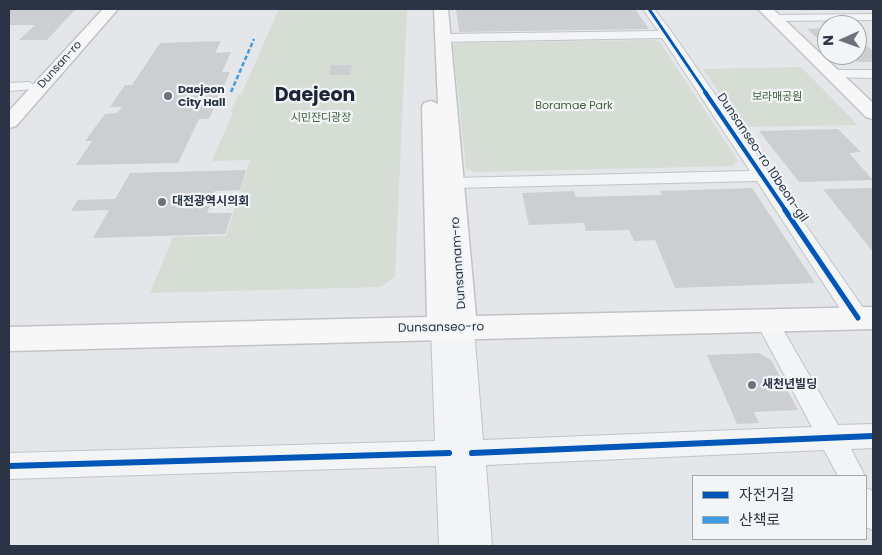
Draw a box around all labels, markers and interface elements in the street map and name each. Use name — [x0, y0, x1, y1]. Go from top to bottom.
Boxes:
north arrow — [817, 15, 867, 65]
text: N — [818, 35, 838, 46]
street label: Dunsan-ro — [35, 39, 85, 91]
place label: Daejeon City Hall — [178, 83, 225, 109]
district label: Daejeon — [275, 85, 355, 107]
marker: Daejeon City Hall — [162, 90, 174, 102]
park label: 보라매공원 — [752, 90, 802, 104]
street label: Dunsanseo-ro 10beon-gil — [713, 91, 811, 225]
park label: Boramae Park — [535, 99, 613, 113]
park label: 시민잔디광장 — [291, 111, 351, 125]
place label: 대전광역시의회 — [172, 195, 249, 209]
marker: 대전광역시의회 — [156, 196, 168, 208]
street label: Dunsannam-ro — [449, 216, 469, 310]
street label: Dunsanseo-ro — [398, 320, 484, 336]
place label: 새천년빌딩 — [762, 378, 817, 392]
marker: 새천년빌딩 — [746, 379, 758, 391]
legend — [692, 475, 867, 540]
text: 자전거길 — [739, 484, 794, 505]
text: 산책로 — [739, 509, 780, 530]

